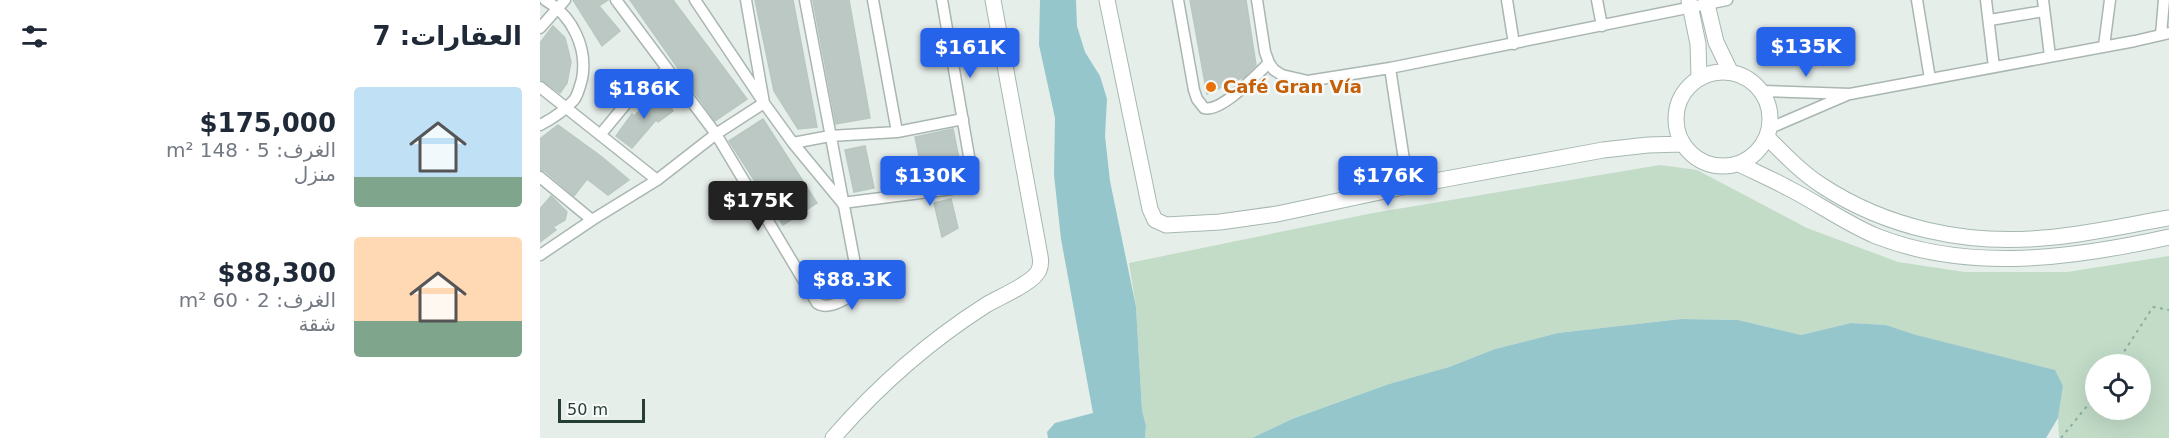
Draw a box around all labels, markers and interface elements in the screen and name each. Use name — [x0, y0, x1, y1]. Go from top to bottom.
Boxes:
icon: filters — [18, 20, 51, 53]
text: العقارات: 7 — [373, 21, 522, 51]
pin: $135K — [1764, 27, 1848, 78]
pin: $161K — [928, 28, 1012, 79]
text: $135K — [1770, 34, 1842, 58]
text: $161K — [934, 35, 1006, 59]
pin: $186K — [602, 69, 686, 120]
text: $186K — [608, 76, 680, 100]
place label: Café Gran Vía — [1223, 76, 1362, 97]
marker: Café Gran Vía — [1204, 80, 1218, 94]
text: $175,000 — [199, 108, 336, 138]
icon: home — [402, 111, 474, 183]
text: الغرف: 5 · 148 m² — [166, 138, 336, 162]
pin: $130K — [888, 156, 972, 207]
pin: $176K — [1346, 156, 1430, 207]
text: منزل — [294, 162, 336, 186]
text: $130K — [894, 163, 966, 187]
text: $176K — [1352, 163, 1424, 187]
pin: $175K — [716, 181, 800, 232]
text: $175K — [722, 188, 794, 212]
text: $88,300 — [218, 258, 336, 288]
pin: $88.3K — [803, 260, 901, 311]
icon: home — [402, 261, 474, 333]
text: $88.3K — [813, 267, 891, 291]
text: الغرف: 2 · 60 m² — [179, 288, 336, 312]
text: شقة — [298, 312, 336, 336]
map controls — [2085, 354, 2151, 420]
button: locate — [2085, 354, 2151, 420]
scale bar — [558, 396, 645, 424]
text: 50 m — [567, 400, 608, 419]

